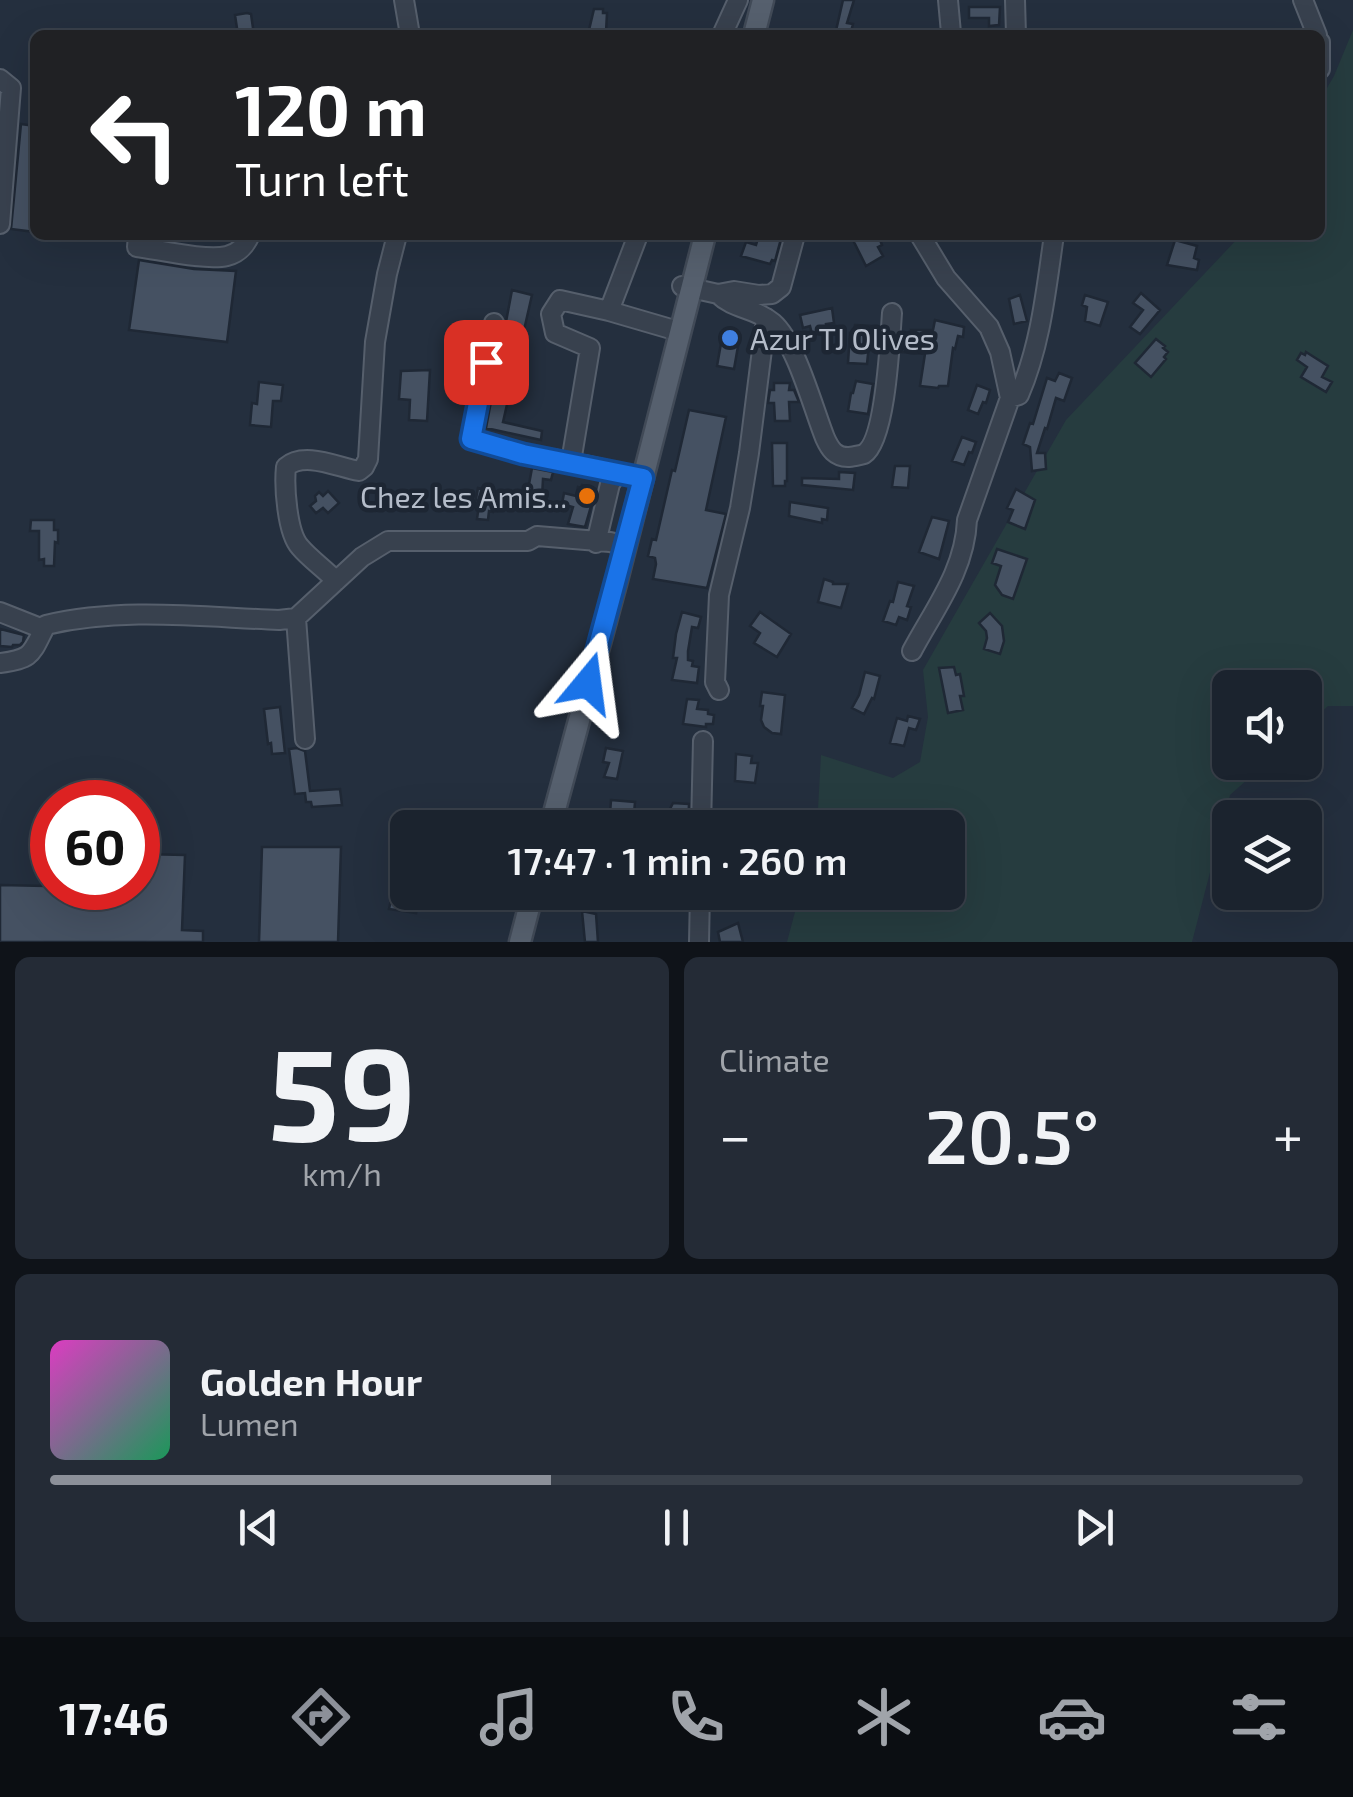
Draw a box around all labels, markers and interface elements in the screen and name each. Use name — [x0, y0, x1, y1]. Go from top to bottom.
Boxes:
text: 120 m — [235, 66, 427, 150]
icon: left — [70, 70, 200, 200]
text: Turn left — [235, 151, 409, 205]
pin — [444, 320, 529, 405]
place label: Azur TJ Olives — [750, 320, 935, 356]
marker: Azur TJ Olives — [719, 327, 741, 349]
icon: arrive — [459, 335, 514, 390]
place label: Chez les Amis... — [360, 478, 567, 514]
marker: Chez les Amis... — [576, 485, 598, 507]
position arrow — [536, 631, 640, 735]
map controls — [1212, 670, 1322, 910]
button: sound — [1212, 670, 1322, 780]
speed limit sign: 60 — [30, 780, 160, 910]
button: layers — [1212, 800, 1322, 910]
text: 17:47 · 1 min · 260 m — [508, 837, 847, 883]
text: 59 — [268, 1011, 416, 1167]
text: Climate — [719, 1040, 830, 1078]
text: 20.5° — [925, 1089, 1099, 1179]
text: − — [719, 1101, 751, 1167]
text: + — [1273, 1101, 1303, 1167]
text: km/h — [302, 1154, 382, 1192]
text: Golden Hour — [200, 1358, 422, 1404]
text: Lumen — [200, 1404, 299, 1442]
icon: previous — [231, 1500, 286, 1555]
icon: pause — [649, 1500, 704, 1555]
icon: next — [1067, 1500, 1122, 1555]
icon: directions — [286, 1682, 356, 1752]
icon: music — [474, 1682, 544, 1752]
icon: phone — [661, 1682, 731, 1752]
icon: climate — [849, 1682, 919, 1752]
icon: car — [1037, 1682, 1107, 1752]
icon: filters — [1224, 1682, 1294, 1752]
text: 17:46 — [59, 1690, 169, 1744]

